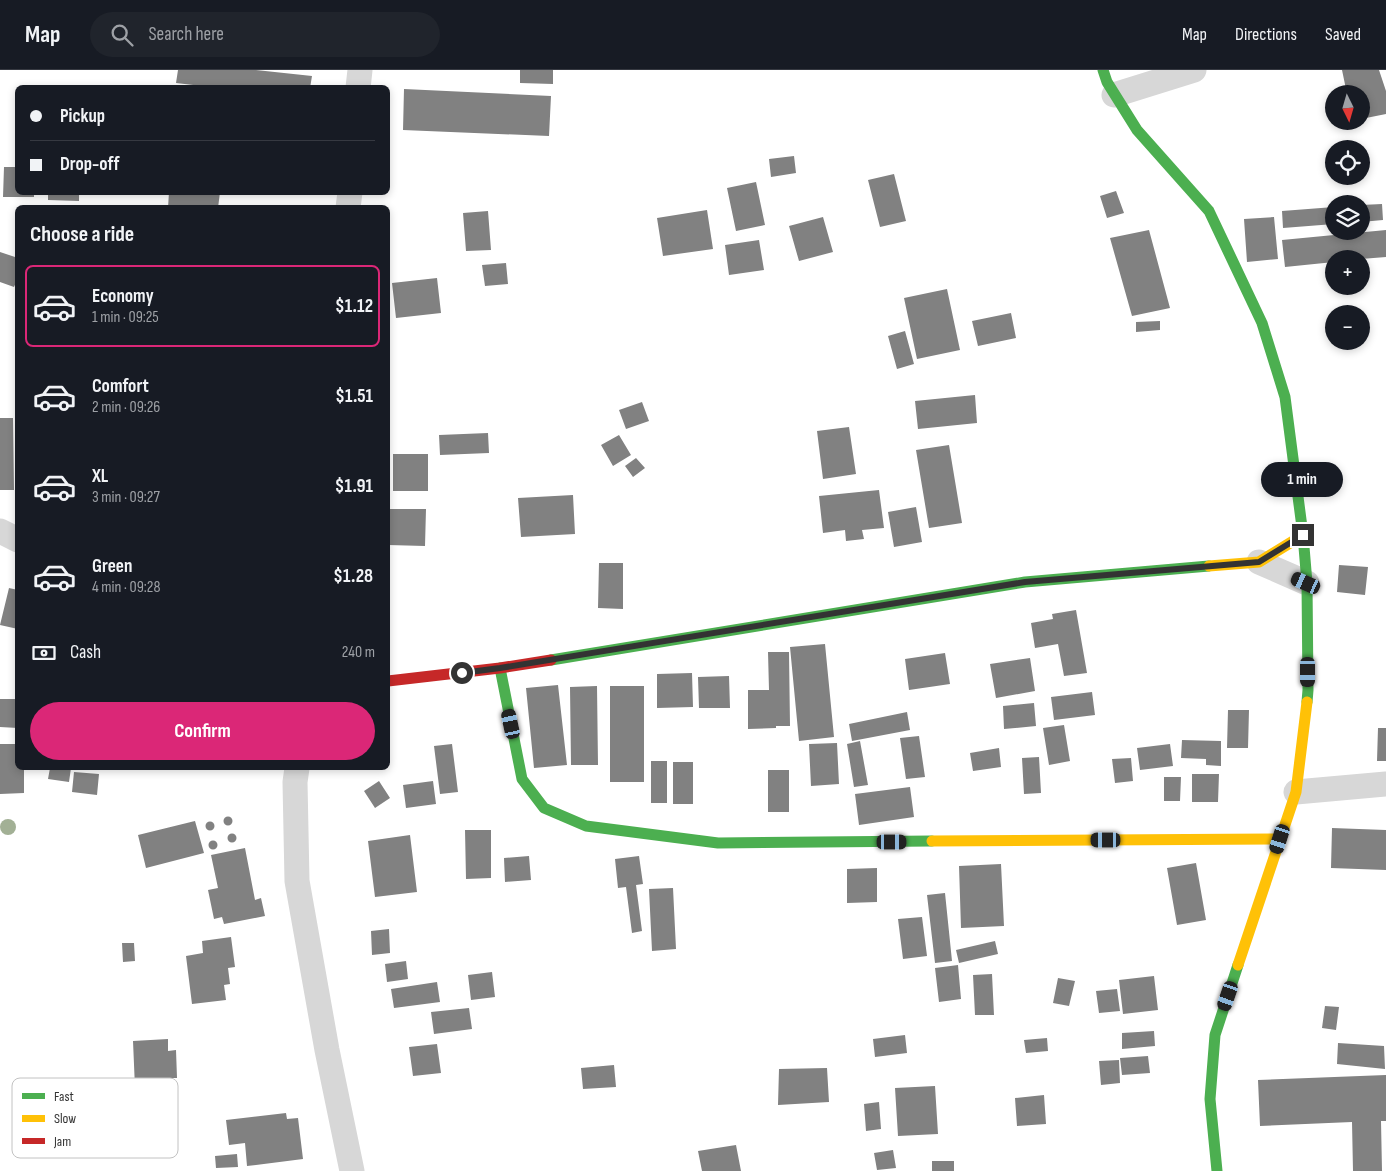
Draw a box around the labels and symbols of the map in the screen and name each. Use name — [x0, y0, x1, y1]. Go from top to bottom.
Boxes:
north arrow — [1325, 85, 1370, 130]
callout: 1 min — [1262, 462, 1344, 498]
route end — [1292, 524, 1314, 546]
car — [1289, 570, 1322, 596]
car — [1300, 657, 1315, 687]
route start — [451, 662, 473, 684]
car — [500, 708, 521, 740]
car — [1268, 822, 1291, 856]
car — [1091, 833, 1121, 848]
car — [877, 835, 907, 850]
car — [1216, 979, 1239, 1013]
legend — [12, 1078, 178, 1158]
text: Fast — [54, 1088, 74, 1105]
text: Slow — [54, 1110, 76, 1127]
text: Jam — [53, 1133, 71, 1150]

